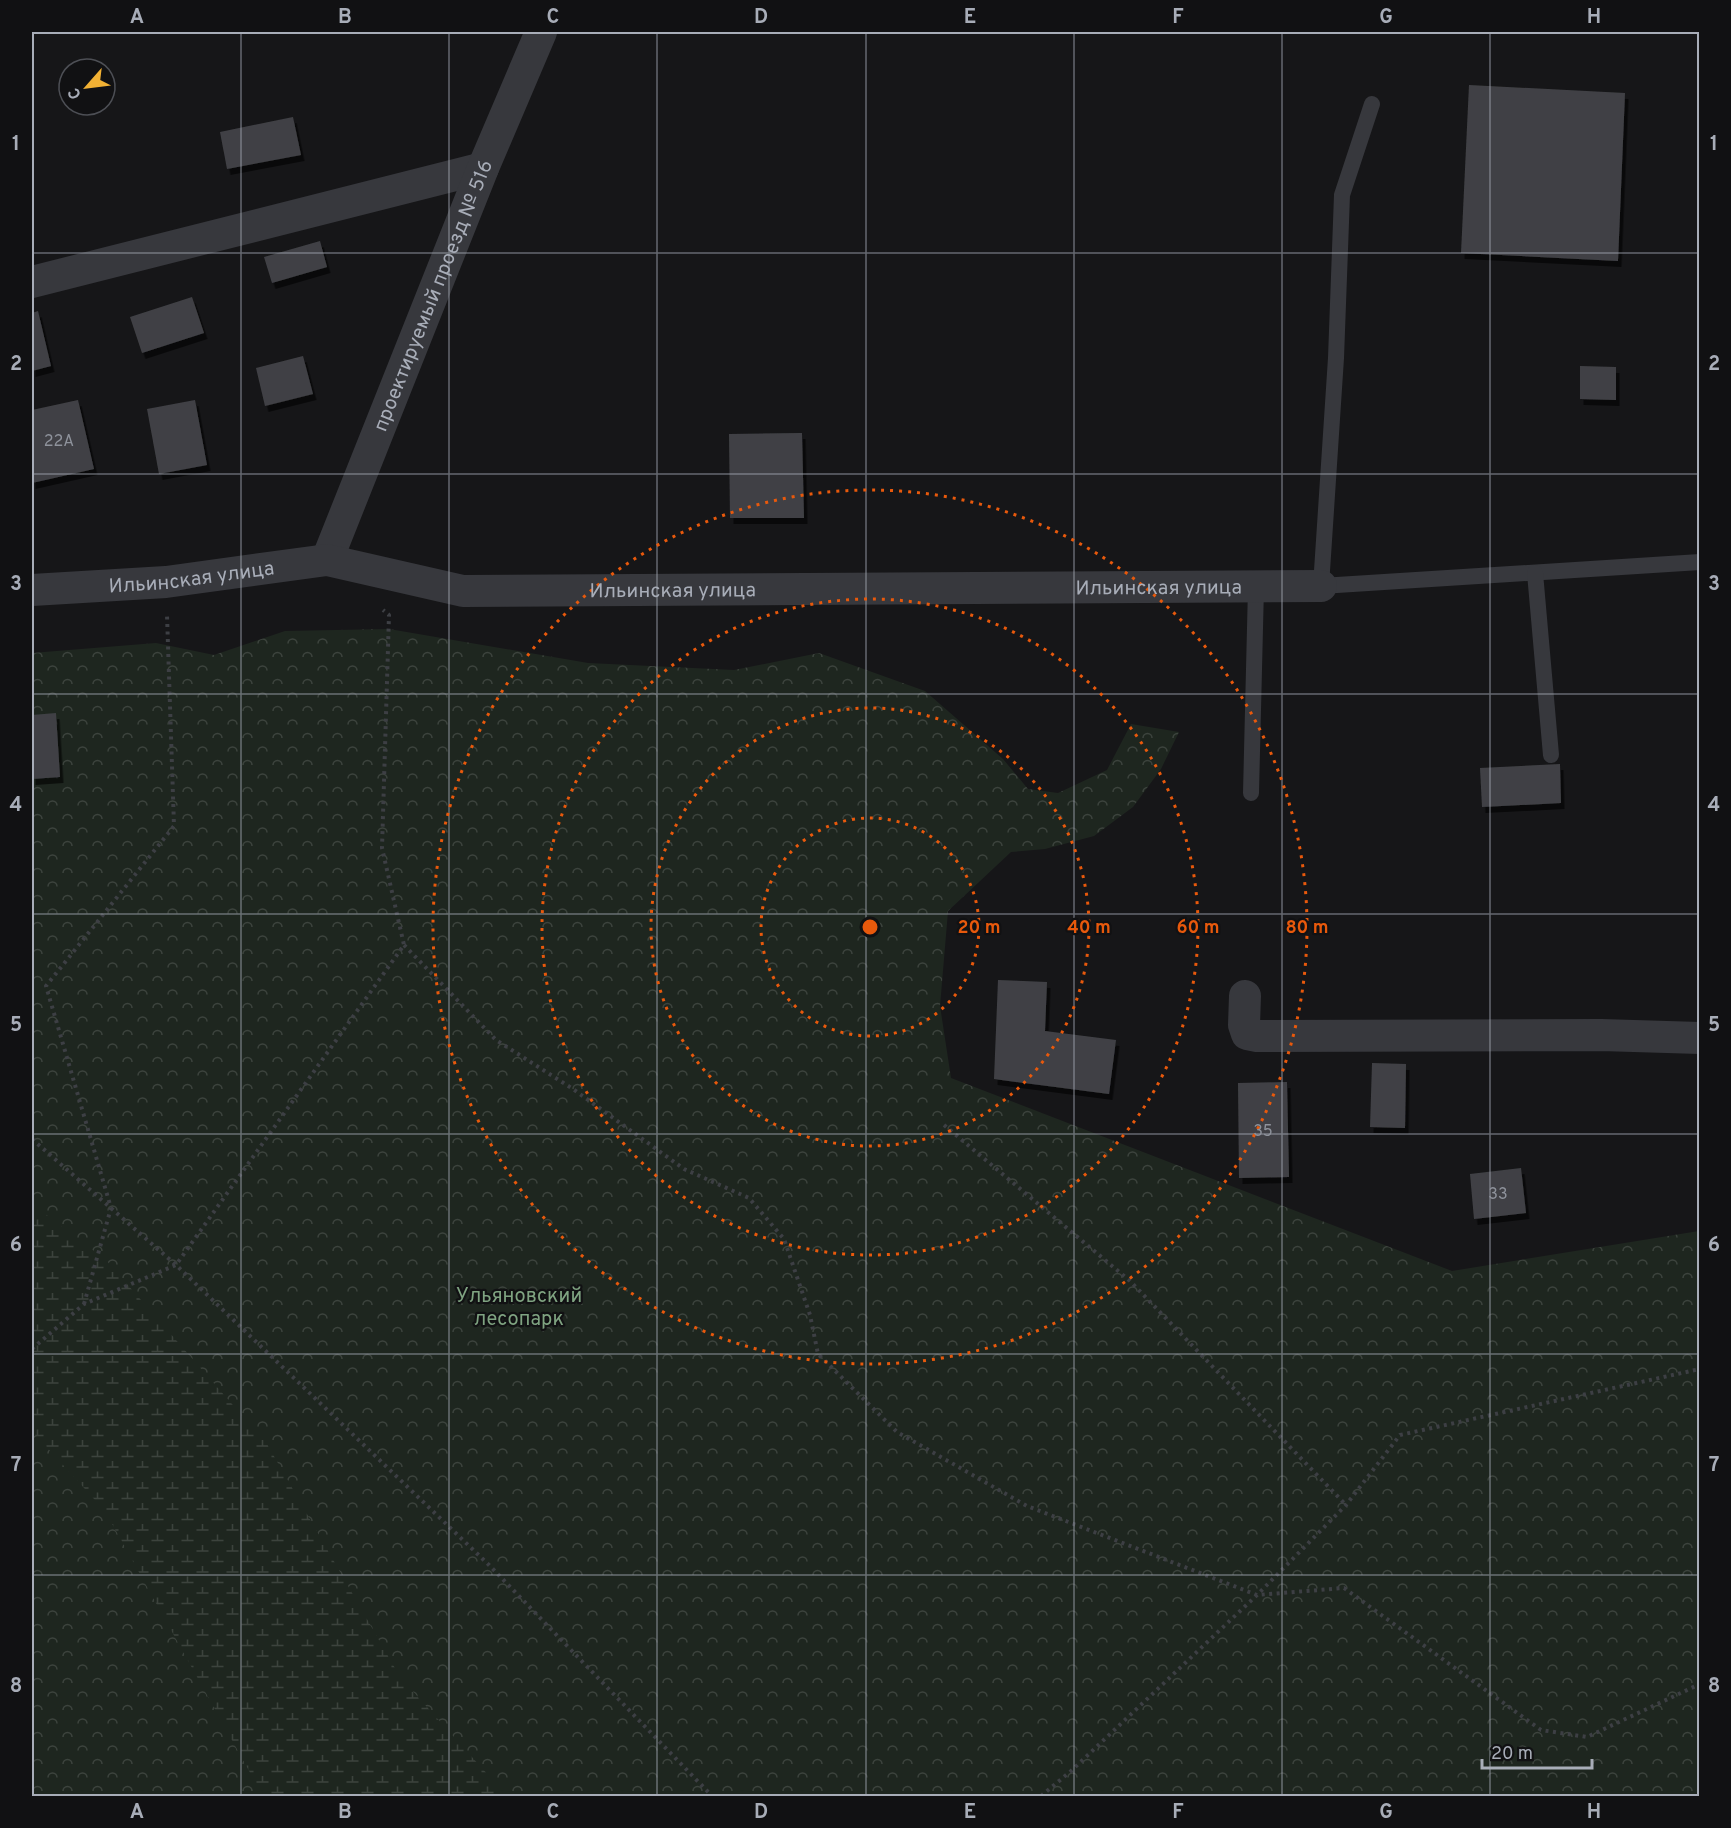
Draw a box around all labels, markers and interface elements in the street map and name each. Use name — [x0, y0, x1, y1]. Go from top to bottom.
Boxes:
text: A — [130, 5, 144, 31]
text: B — [338, 5, 352, 31]
text: C — [547, 5, 559, 31]
text: D — [754, 5, 768, 31]
text: E — [964, 5, 976, 31]
text: F — [1172, 5, 1184, 31]
text: G — [1379, 5, 1393, 31]
text: H — [1587, 5, 1601, 31]
north arrow — [57, 57, 117, 117]
text: С — [64, 84, 87, 102]
text: 1 — [12, 132, 20, 158]
text: 1 — [1710, 132, 1718, 158]
street label: проектируемый проезд № 516 — [368, 156, 500, 436]
text: 2 — [10, 352, 22, 378]
text: 2 — [1708, 352, 1720, 378]
house number: 22А — [44, 432, 74, 452]
street label: Ильинская улица — [108, 556, 276, 600]
text: 3 — [10, 572, 22, 598]
text: 3 — [1708, 572, 1720, 598]
street label: Ильинская улица — [1076, 575, 1242, 602]
street label: Ильинская улица — [590, 578, 756, 605]
text: 4 — [10, 793, 22, 819]
text: 4 — [1708, 793, 1720, 819]
centre of rings — [860, 917, 880, 937]
text: 20 m — [957, 917, 1001, 940]
text: 40 m — [1067, 917, 1111, 940]
text: 60 m — [1176, 917, 1220, 940]
text: 80 m — [1285, 917, 1329, 940]
text: 5 — [10, 1013, 22, 1039]
text: 5 — [1708, 1013, 1720, 1039]
house number: 35 — [1253, 1122, 1273, 1142]
house number: 33 — [1488, 1185, 1508, 1205]
text: 6 — [10, 1233, 22, 1259]
text: 6 — [1708, 1233, 1720, 1259]
park label: Ульяновский лесопарк — [456, 1284, 582, 1333]
text: 7 — [11, 1453, 21, 1479]
text: 7 — [1709, 1453, 1719, 1479]
text: 8 — [10, 1674, 22, 1700]
text: 8 — [1708, 1674, 1720, 1700]
scale bar — [1482, 1732, 1592, 1770]
text: 20 m — [1491, 1743, 1533, 1766]
text: A — [130, 1800, 144, 1826]
text: B — [338, 1800, 352, 1826]
text: C — [547, 1800, 559, 1826]
text: D — [754, 1800, 768, 1826]
text: E — [964, 1800, 976, 1826]
text: F — [1172, 1800, 1184, 1826]
text: G — [1379, 1800, 1393, 1826]
text: H — [1587, 1800, 1601, 1826]

